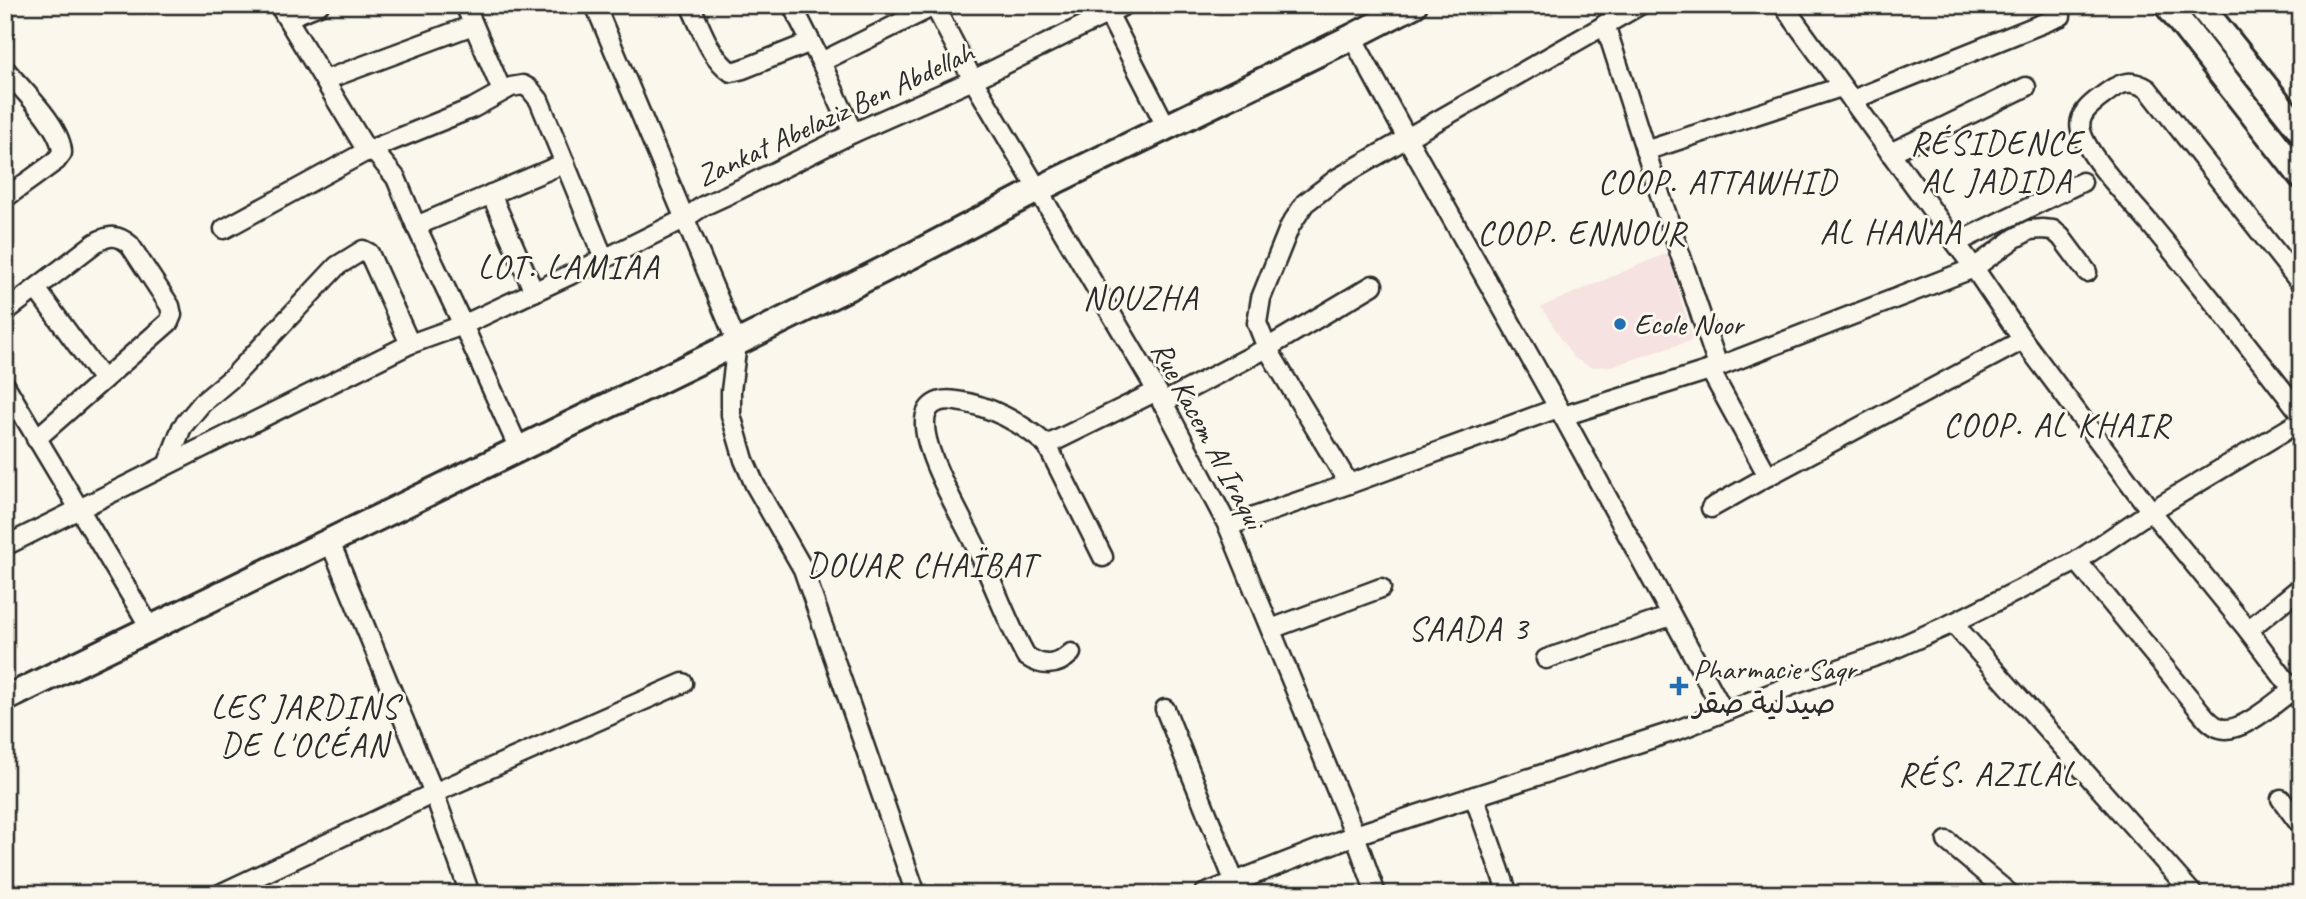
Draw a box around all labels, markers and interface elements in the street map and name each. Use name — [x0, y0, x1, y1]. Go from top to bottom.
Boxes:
street label: Zankat Abelaziz Ben Abdellah — [690, 32, 982, 195]
district label: RÉSIDENCE AL JADIDA — [1910, 122, 2086, 202]
district label: COOP. ATTAWHID — [1598, 161, 1839, 203]
district label: AL HANAA — [1820, 211, 1962, 253]
district label: COOP. ENNOUR — [1477, 212, 1689, 254]
district label: LOT. LAMIAA — [478, 246, 660, 288]
district label: NOUZHA — [1083, 277, 1199, 319]
place label: Ecole Noor — [1634, 305, 1745, 343]
marker: Ecole Noor — [1612, 316, 1628, 332]
street label: Rue Kacem Al Iraqui — [1143, 335, 1275, 538]
district label: COOP. AL KHAIR — [1943, 404, 2173, 446]
district label: DOUAR CHAÏBAT — [807, 544, 1042, 586]
district label: SAADA 3 — [1408, 608, 1530, 650]
place label: Pharmacie Saqr صيدلية صقر — [1690, 650, 1858, 722]
marker: Pharmacie Saqr صيدلية صقر — [1671, 678, 1687, 694]
district label: LES JARDINS DE L'OCÉAN — [211, 686, 403, 766]
district label: RÉS. AZILAL — [1898, 753, 2078, 795]

